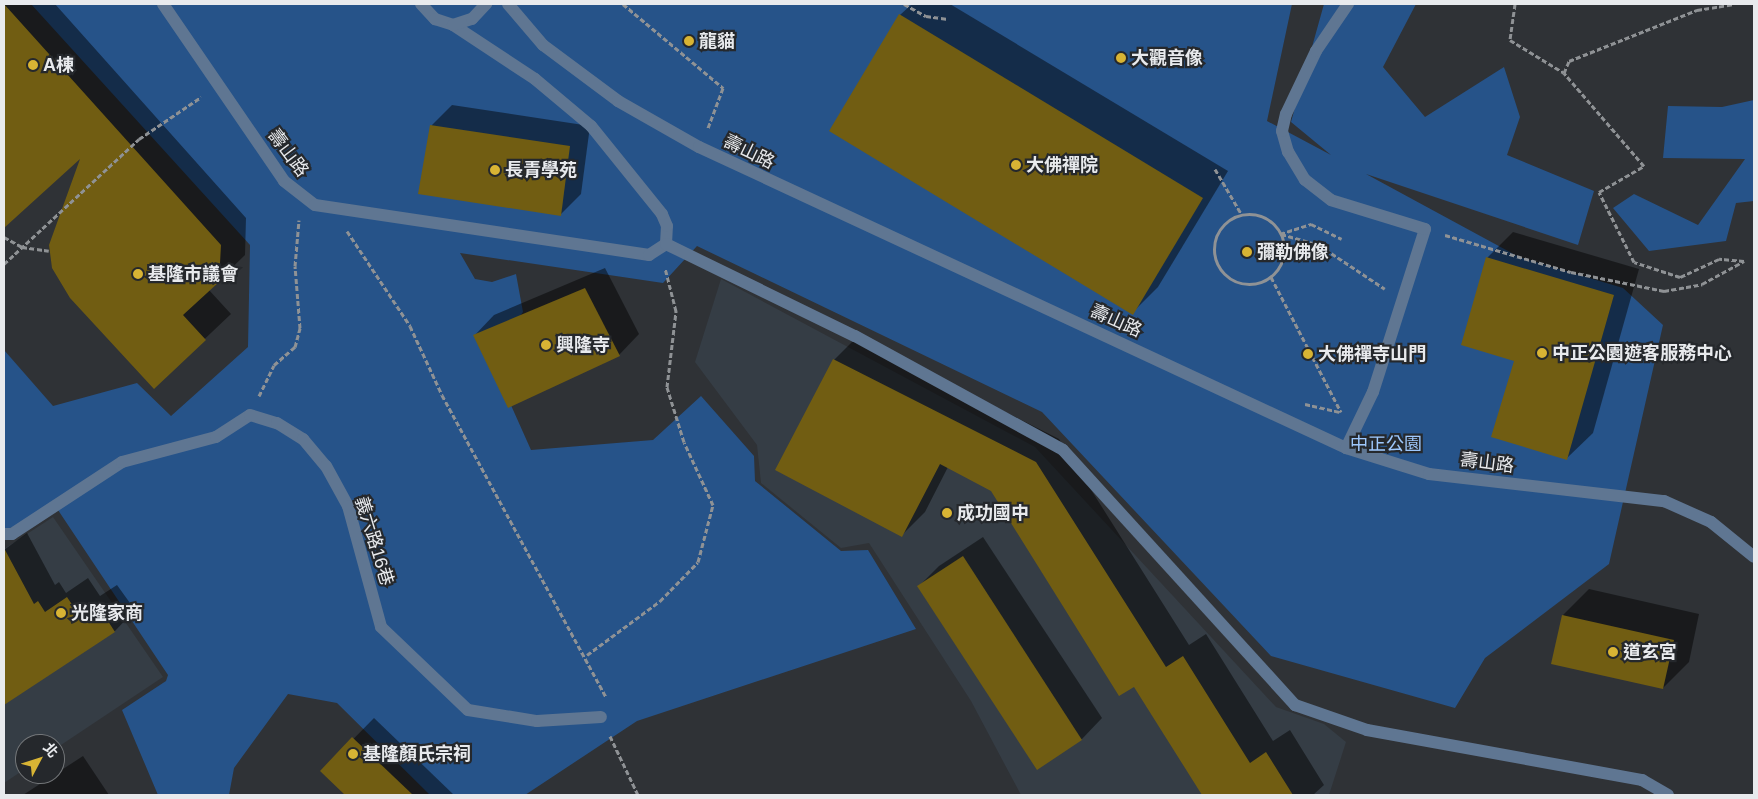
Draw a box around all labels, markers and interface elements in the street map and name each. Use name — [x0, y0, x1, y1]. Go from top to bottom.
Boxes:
place label: 龍貓 — [699, 30, 735, 52]
marker: 龍貓 — [683, 35, 695, 47]
place label: 大觀音像 — [1131, 47, 1203, 69]
marker: 大觀音像 — [1115, 52, 1127, 64]
place label: A棟 — [43, 54, 74, 76]
marker: A棟 — [27, 59, 39, 71]
street label: 壽山路 — [263, 125, 313, 181]
street label: 壽山路 — [720, 130, 778, 174]
place label: 大佛禪院 — [1026, 154, 1098, 176]
place label: 長青學苑 — [505, 159, 577, 181]
marker: 大佛禪院 — [1010, 159, 1022, 171]
marker: 長青學苑 — [489, 164, 501, 176]
place label: 彌勒佛像 — [1257, 241, 1329, 263]
marker: 彌勒佛像 — [1241, 246, 1253, 258]
place label: 基隆市議會 — [148, 263, 238, 285]
marker: 基隆市議會 — [132, 268, 144, 280]
street label: 壽山路 — [1087, 300, 1145, 342]
place label: 興隆寺 — [556, 334, 610, 356]
marker: 興隆寺 — [540, 339, 552, 351]
place label: 中正公園遊客服務中心 — [1552, 342, 1732, 364]
place label: 大佛禪寺山門 — [1318, 343, 1426, 365]
marker: 中正公園遊客服務中心 — [1536, 347, 1548, 359]
marker: 大佛禪寺山門 — [1302, 348, 1314, 360]
park label: 中正公園 — [1350, 433, 1422, 455]
street label: 壽山路 — [1459, 449, 1515, 477]
street label: 義六路16巷 — [350, 494, 398, 588]
place label: 成功國中 — [957, 502, 1029, 524]
marker: 成功國中 — [941, 507, 953, 519]
place label: 光隆家商 — [71, 602, 143, 624]
marker: 光隆家商 — [55, 607, 67, 619]
place label: 道玄宮 — [1623, 641, 1677, 663]
marker: 道玄宮 — [1607, 646, 1619, 658]
north arrow — [15, 734, 65, 784]
text: 北 — [40, 739, 61, 761]
place label: 基隆顏氏宗祠 — [363, 743, 471, 765]
marker: 基隆顏氏宗祠 — [347, 748, 359, 760]

